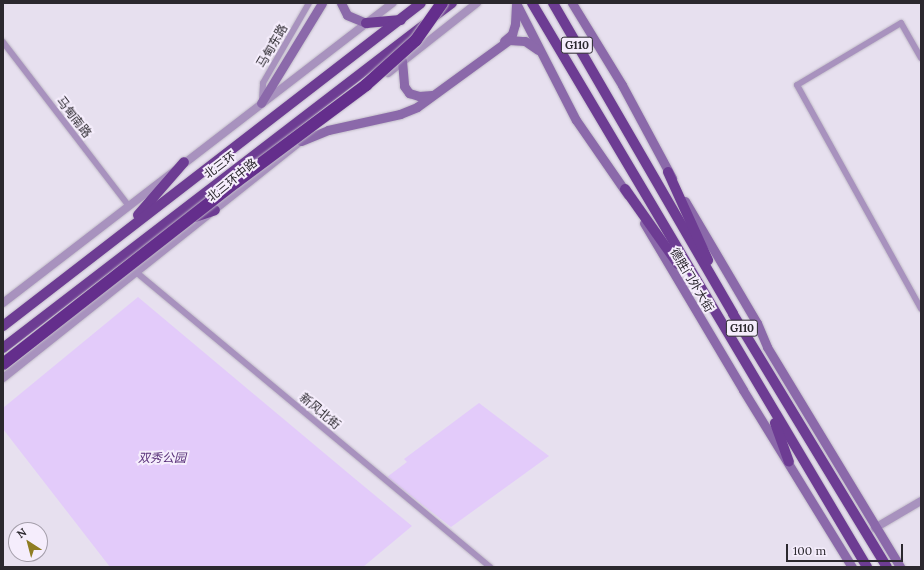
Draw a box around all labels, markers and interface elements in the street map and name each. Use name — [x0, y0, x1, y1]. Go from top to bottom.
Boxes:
street label: 马甸东路 — [254, 22, 290, 70]
road number: G110 — [560, 36, 594, 54]
street label: 马甸南路 — [54, 94, 94, 140]
street label: 北三环 — [201, 148, 239, 182]
street label: 北三环中路 — [204, 156, 260, 204]
street label: 德胜门外大街 — [667, 245, 717, 315]
road number: G110 — [725, 319, 759, 337]
street label: 新风北街 — [297, 390, 343, 432]
park label: 双秀公园 — [138, 451, 186, 465]
north arrow — [8, 522, 48, 562]
text: N — [14, 525, 29, 541]
scale bar — [788, 536, 905, 562]
text: 100 m — [793, 543, 826, 558]

